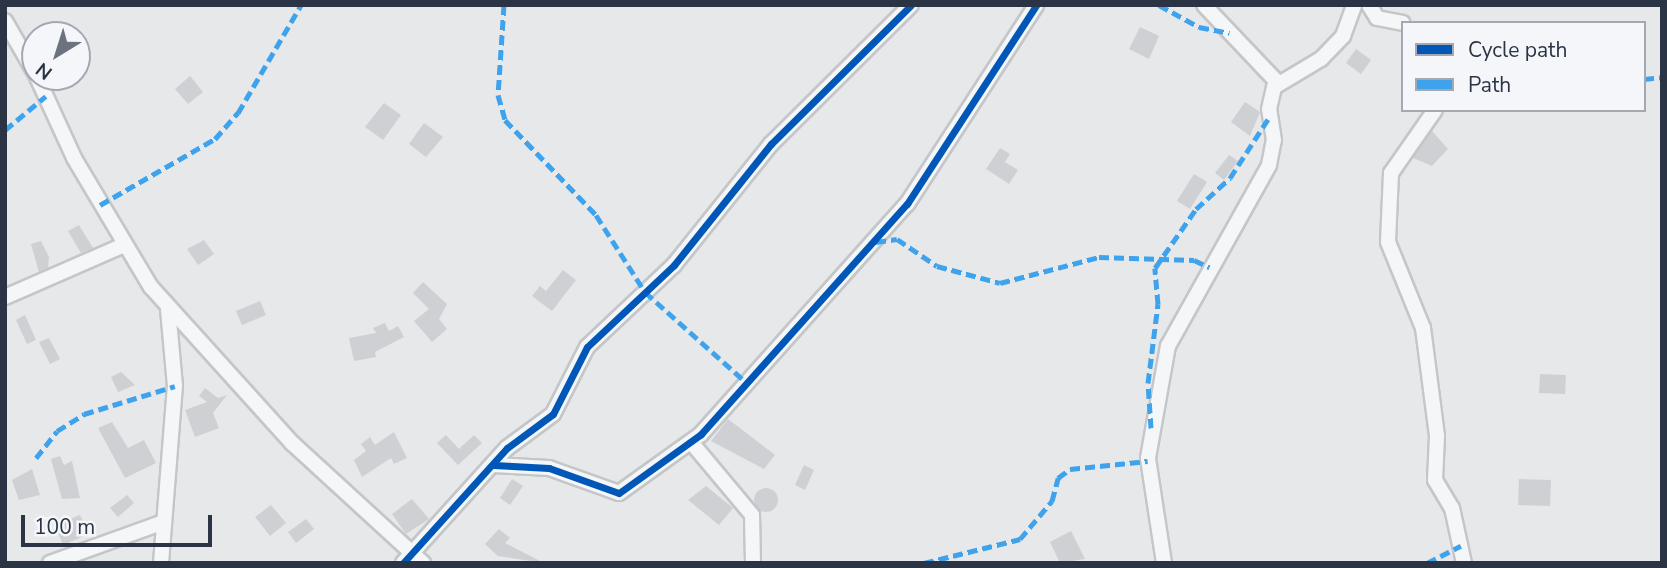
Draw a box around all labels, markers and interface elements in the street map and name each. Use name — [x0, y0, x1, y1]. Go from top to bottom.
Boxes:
north arrow — [21, 21, 91, 91]
legend — [1401, 21, 1646, 112]
text: Cycle path — [1468, 36, 1567, 64]
text: N — [31, 56, 58, 86]
text: Path — [1468, 71, 1511, 99]
scale bar — [24, 502, 215, 546]
text: 100 m — [34, 513, 95, 541]

